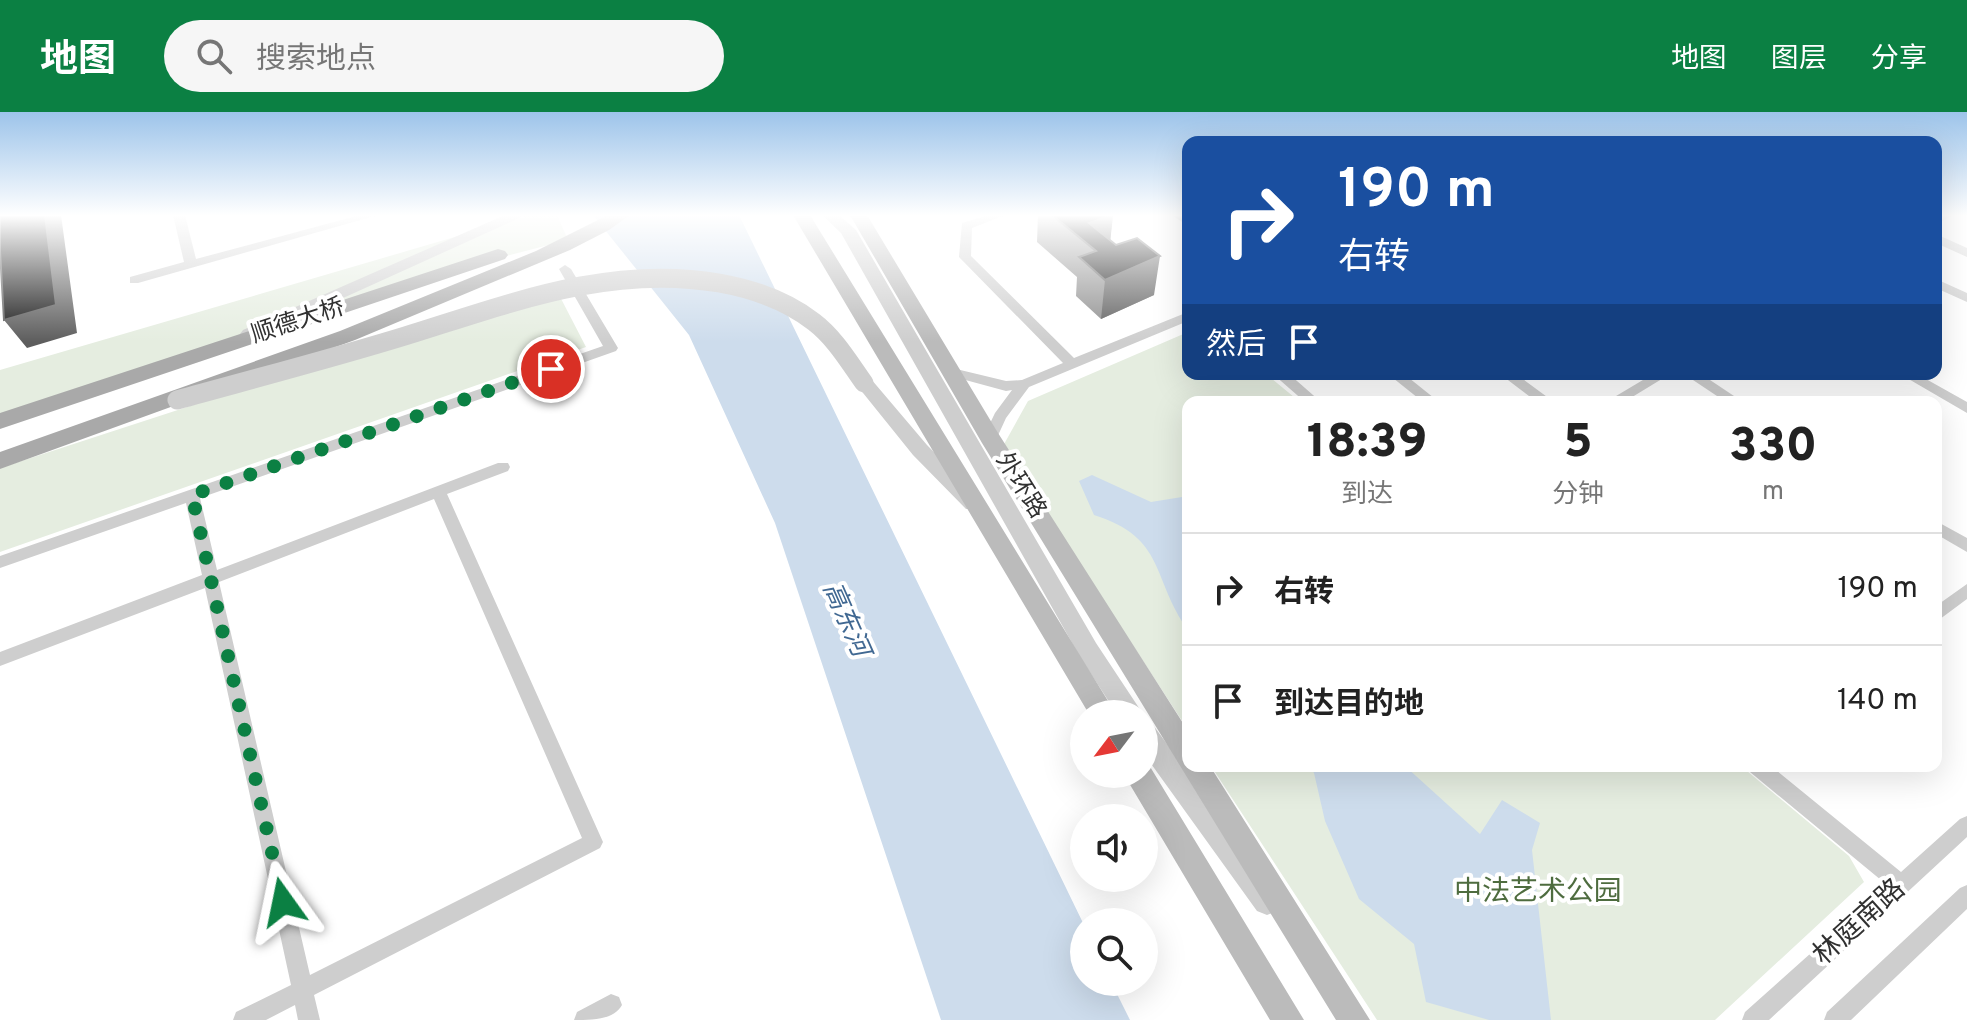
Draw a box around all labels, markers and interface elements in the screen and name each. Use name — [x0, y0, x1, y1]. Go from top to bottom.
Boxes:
search box — [164, 20, 724, 92]
icon: search — [192, 34, 236, 78]
text: 地图 — [40, 37, 116, 86]
text: 搜索地点 — [256, 42, 376, 79]
text: 地图 — [1671, 42, 1727, 78]
text: 图层 — [1771, 42, 1827, 78]
text: 分享 — [1871, 42, 1927, 78]
text: 190 m — [1338, 157, 1495, 227]
icon: right — [1206, 168, 1310, 272]
text: 右转 — [1338, 236, 1410, 282]
street label: 顺德大桥 — [248, 293, 348, 351]
icon: arrive — [1282, 320, 1326, 364]
text: 然后 — [1206, 328, 1266, 365]
pin — [517, 335, 585, 403]
icon: arrive — [529, 347, 573, 391]
text: 18:39 — [1307, 414, 1427, 474]
text: 5 — [1564, 414, 1593, 474]
text: 330 — [1729, 418, 1817, 478]
street label: 外环路 — [988, 448, 1052, 524]
text: m — [1762, 476, 1784, 509]
text: 到达 — [1341, 479, 1393, 512]
text: 分钟 — [1552, 479, 1604, 512]
icon: right — [1206, 567, 1250, 611]
text: 190 m — [1837, 571, 1918, 608]
text: 右转 — [1274, 575, 1334, 612]
water label: 高东河 — [814, 578, 878, 667]
icon: arrive — [1206, 679, 1250, 723]
text: 140 m — [1837, 683, 1918, 720]
text: 到达目的地 — [1274, 687, 1424, 724]
north arrow — [1070, 700, 1158, 788]
map controls — [1070, 700, 1158, 996]
button: sound — [1070, 804, 1158, 892]
position arrow — [241, 860, 325, 944]
street label: 林庭南路 — [1806, 872, 1914, 974]
park label: 中法艺术公园 — [1454, 875, 1622, 911]
button: search — [1070, 908, 1158, 996]

